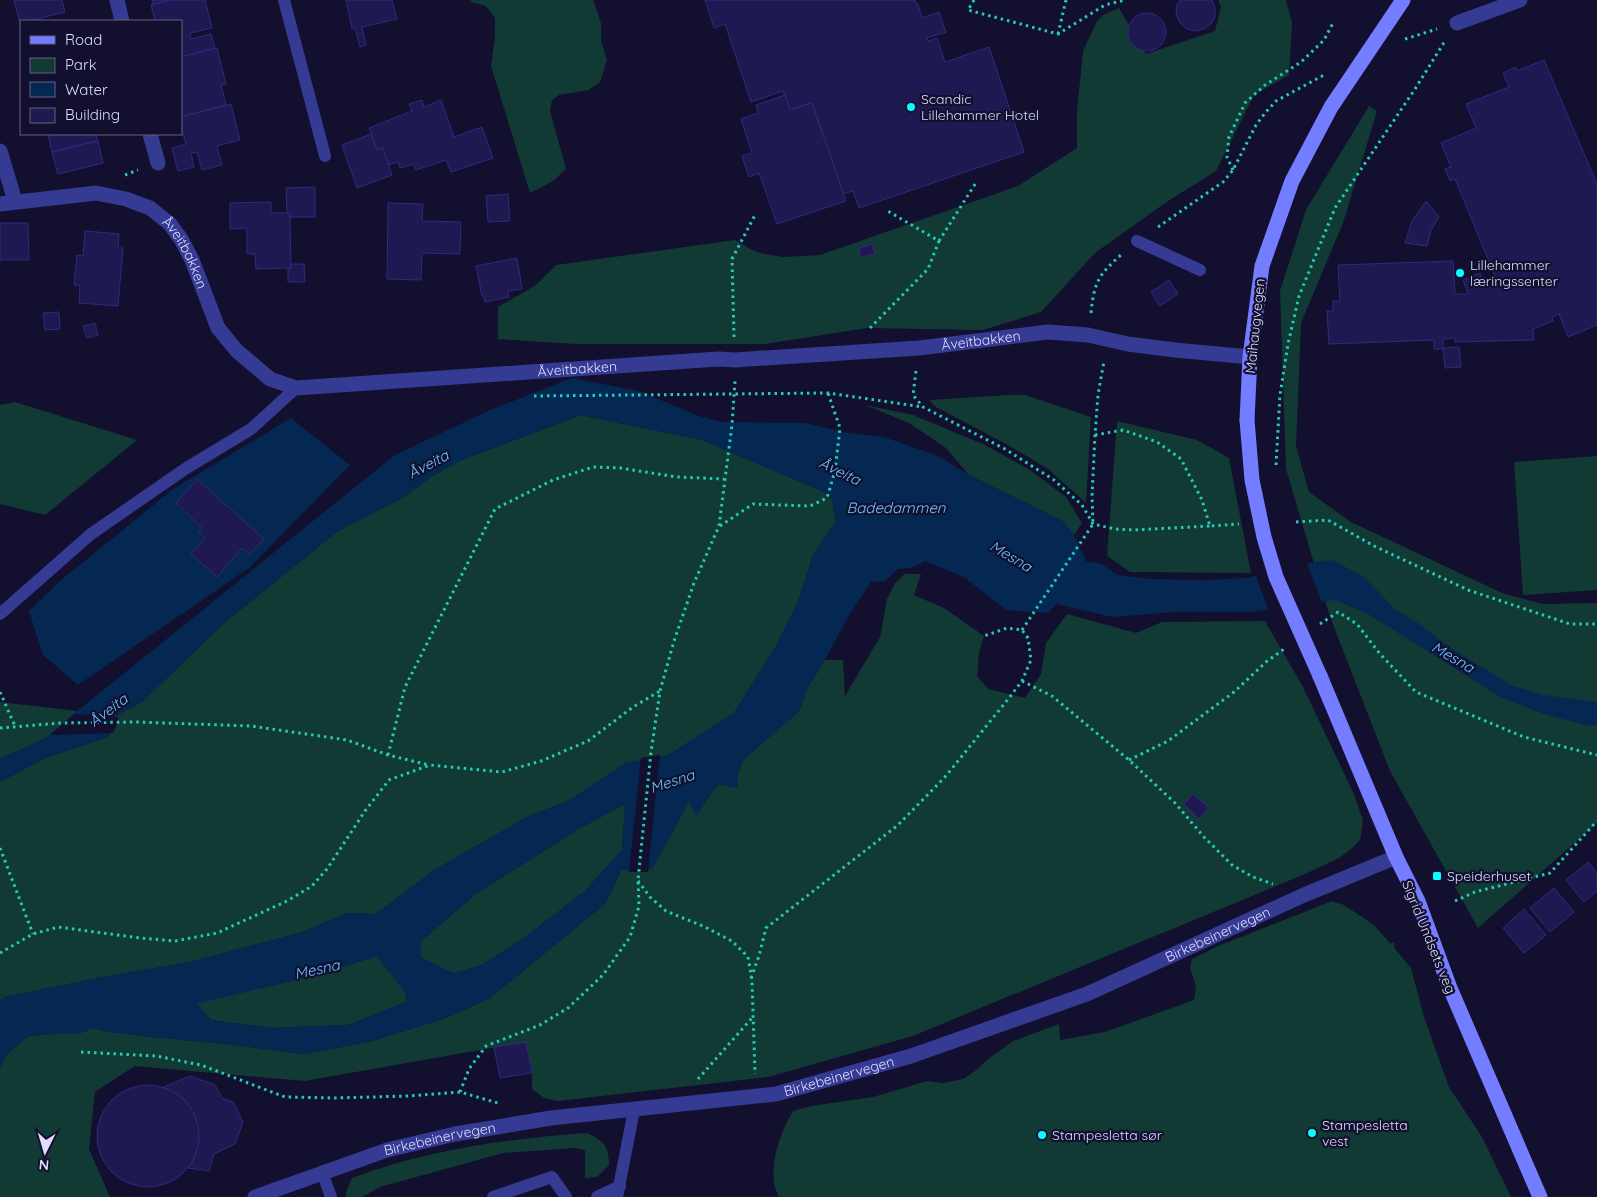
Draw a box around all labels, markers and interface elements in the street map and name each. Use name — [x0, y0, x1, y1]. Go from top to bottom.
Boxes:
legend — [20, 20, 182, 135]
text: Road — [65, 30, 102, 49]
text: Park — [65, 55, 97, 74]
text: Water — [65, 80, 108, 99]
place label: Scandic Lillehammer Hotel — [921, 90, 1039, 124]
marker: Scandic Lillehammer Hotel — [905, 101, 917, 113]
text: Building — [65, 105, 120, 124]
street label: Åveitbakken — [159, 212, 211, 291]
place label: Lillehammer læringssenter — [1470, 256, 1559, 290]
marker: Lillehammer læringssenter — [1454, 267, 1466, 279]
street label: Maihaugvegen — [1241, 278, 1269, 374]
street label: Åveitbakken — [940, 326, 1022, 354]
street label: Åveitbakken — [537, 357, 618, 380]
water label: Åveita — [404, 445, 452, 483]
water label: Åveita — [816, 453, 864, 489]
water label: Badedammen — [846, 498, 946, 517]
water label: Mesna — [987, 536, 1036, 576]
water label: Mesna — [1428, 637, 1478, 677]
water label: Åveita — [85, 689, 132, 731]
water label: Mesna — [647, 765, 698, 797]
place label: Speiderhuset — [1447, 867, 1531, 885]
marker: Speiderhuset — [1431, 870, 1443, 882]
street label: Sigrid Undsets veg — [1398, 878, 1460, 996]
street label: Birkebeinervegen — [1162, 903, 1273, 966]
water label: Mesna — [293, 955, 342, 983]
street label: Birkebeinervegen — [782, 1052, 896, 1100]
place label: Stampesletta vest — [1322, 1116, 1408, 1150]
street label: Birkebeinervegen — [382, 1118, 497, 1159]
place label: Stampesletta sør — [1052, 1126, 1163, 1144]
north arrow — [20, 1127, 70, 1177]
marker: Stampesletta vest — [1306, 1127, 1318, 1139]
marker: Stampesletta sør — [1036, 1129, 1048, 1141]
text: N — [38, 1156, 50, 1174]

